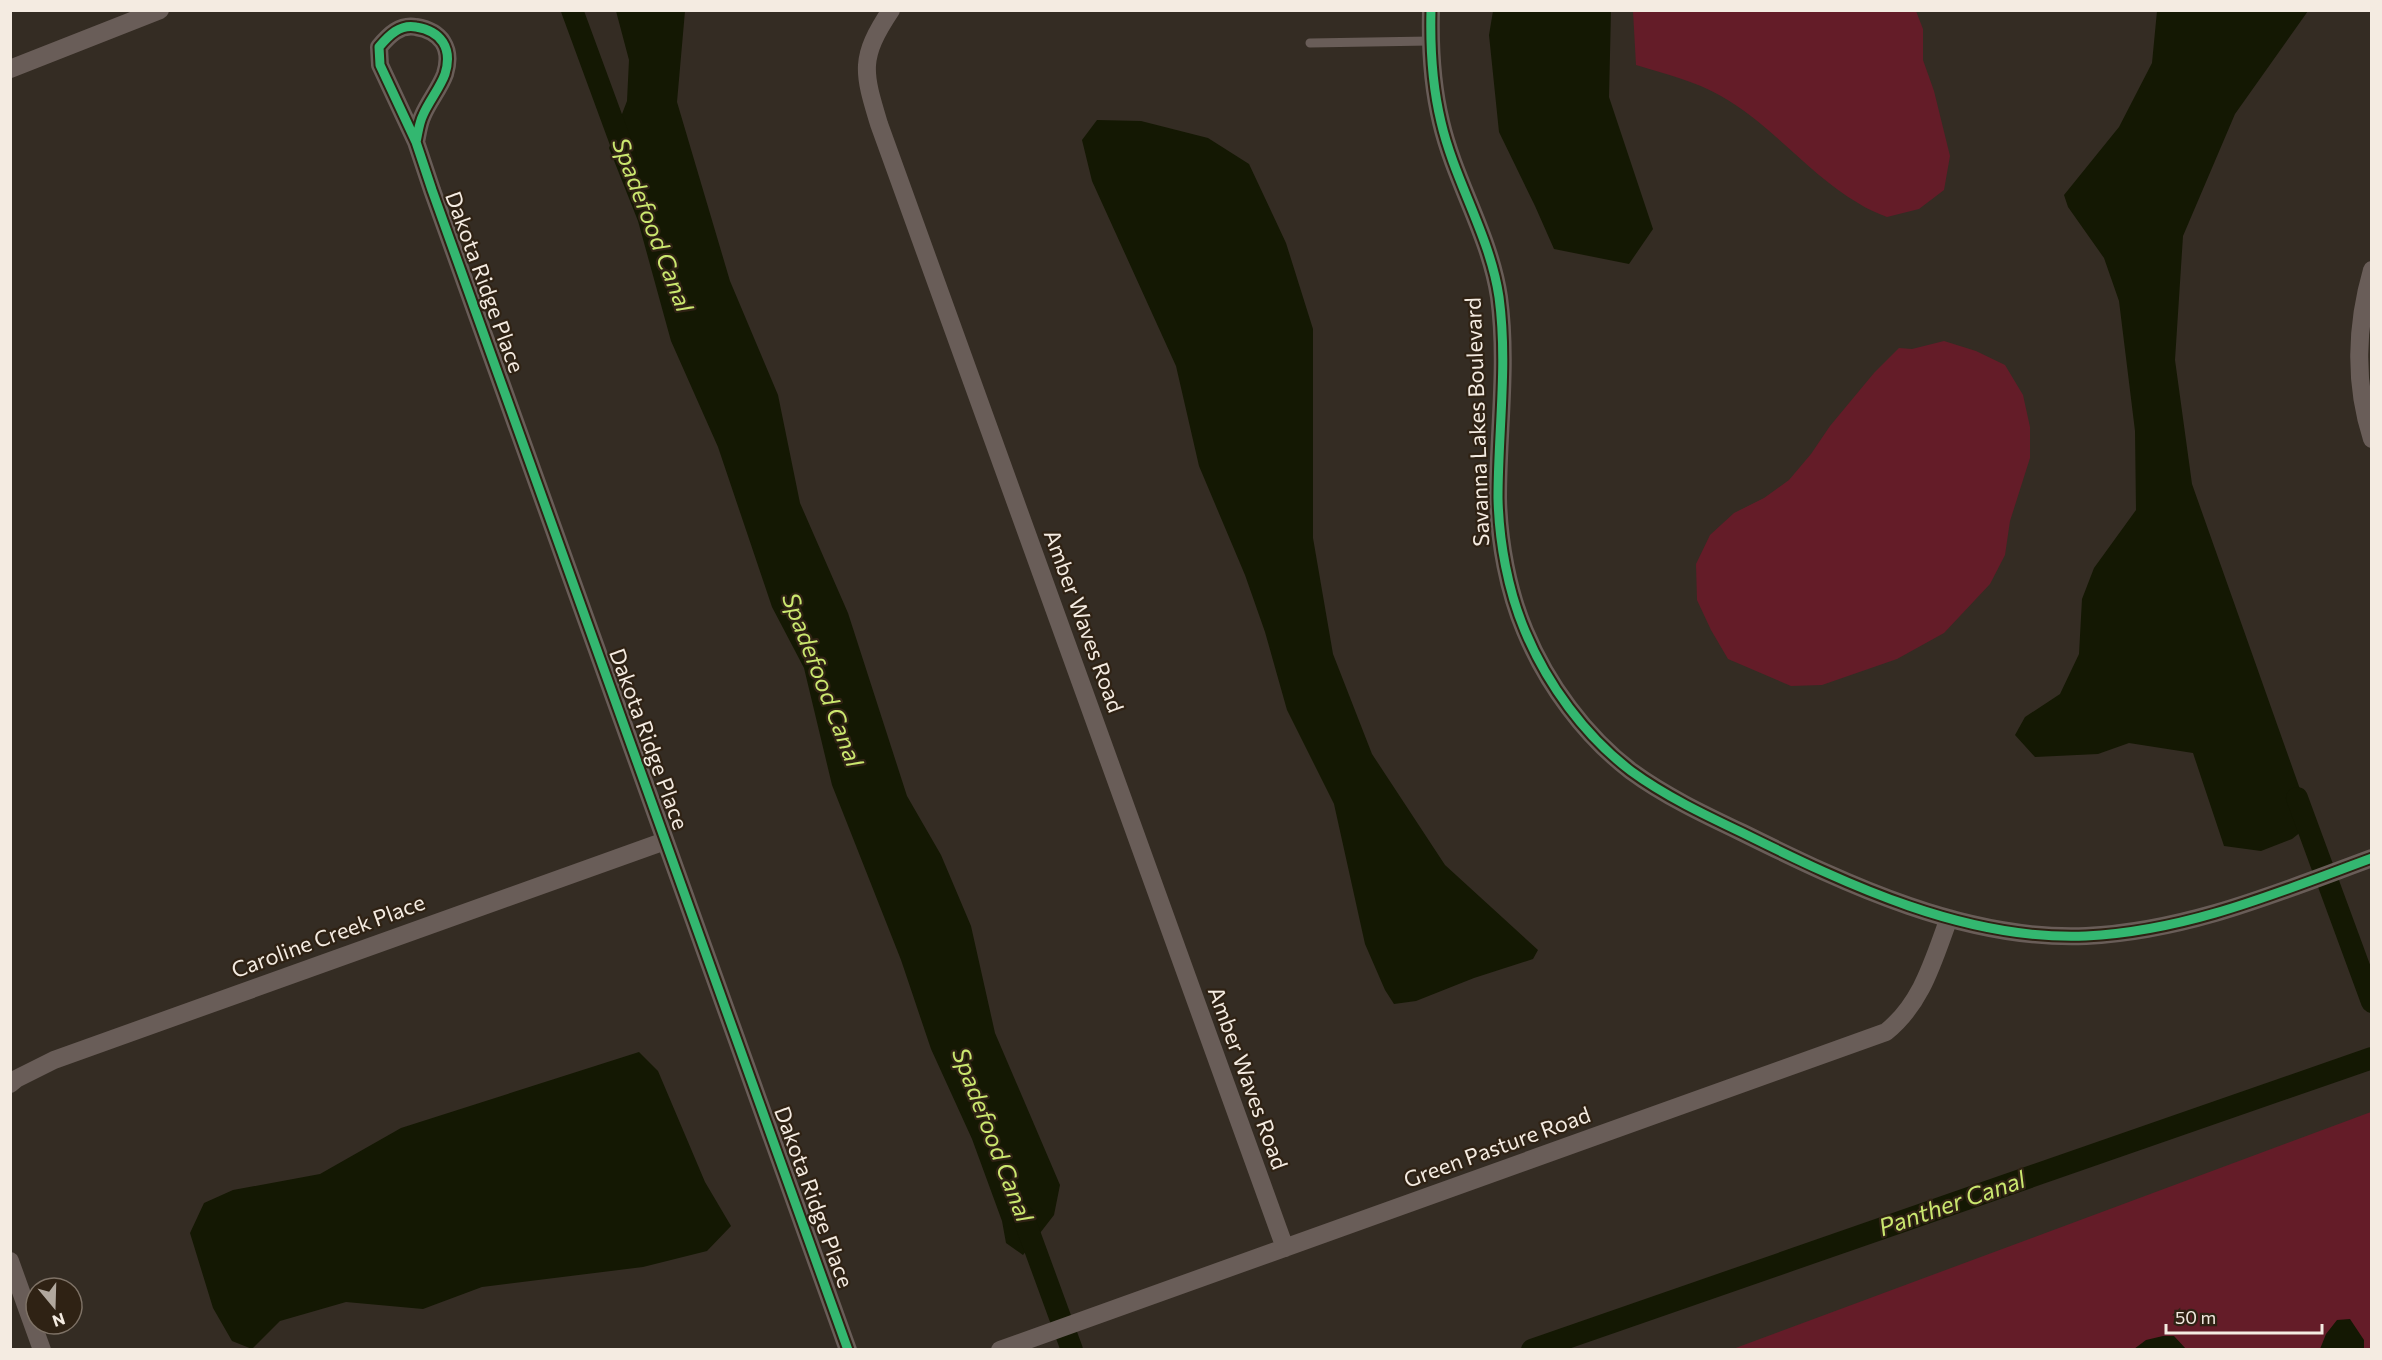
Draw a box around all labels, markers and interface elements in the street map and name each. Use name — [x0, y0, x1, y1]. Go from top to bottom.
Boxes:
water label: Spadefood Canal — [607, 133, 700, 317]
street label: Dakota Ridge Place — [440, 188, 531, 376]
street label: Savanna Lakes Boulevard — [1459, 297, 1494, 547]
street label: Amber Waves Road — [1039, 526, 1130, 716]
water label: Spadefood Canal — [777, 588, 870, 772]
street label: Dakota Ridge Place — [604, 645, 695, 833]
street label: Caroline Creek Place — [227, 888, 428, 983]
street label: Amber Waves Road — [1203, 983, 1294, 1173]
water label: Spadefood Canal — [947, 1043, 1040, 1227]
street label: Green Pasture Road — [1400, 1100, 1594, 1193]
street label: Dakota Ridge Place — [769, 1103, 860, 1291]
water label: Panther Canal — [1874, 1164, 2030, 1241]
north arrow — [24, 1276, 84, 1336]
scale bar — [2166, 1297, 2322, 1335]
text: 50 m — [2175, 1306, 2216, 1328]
text: N — [50, 1310, 68, 1332]

